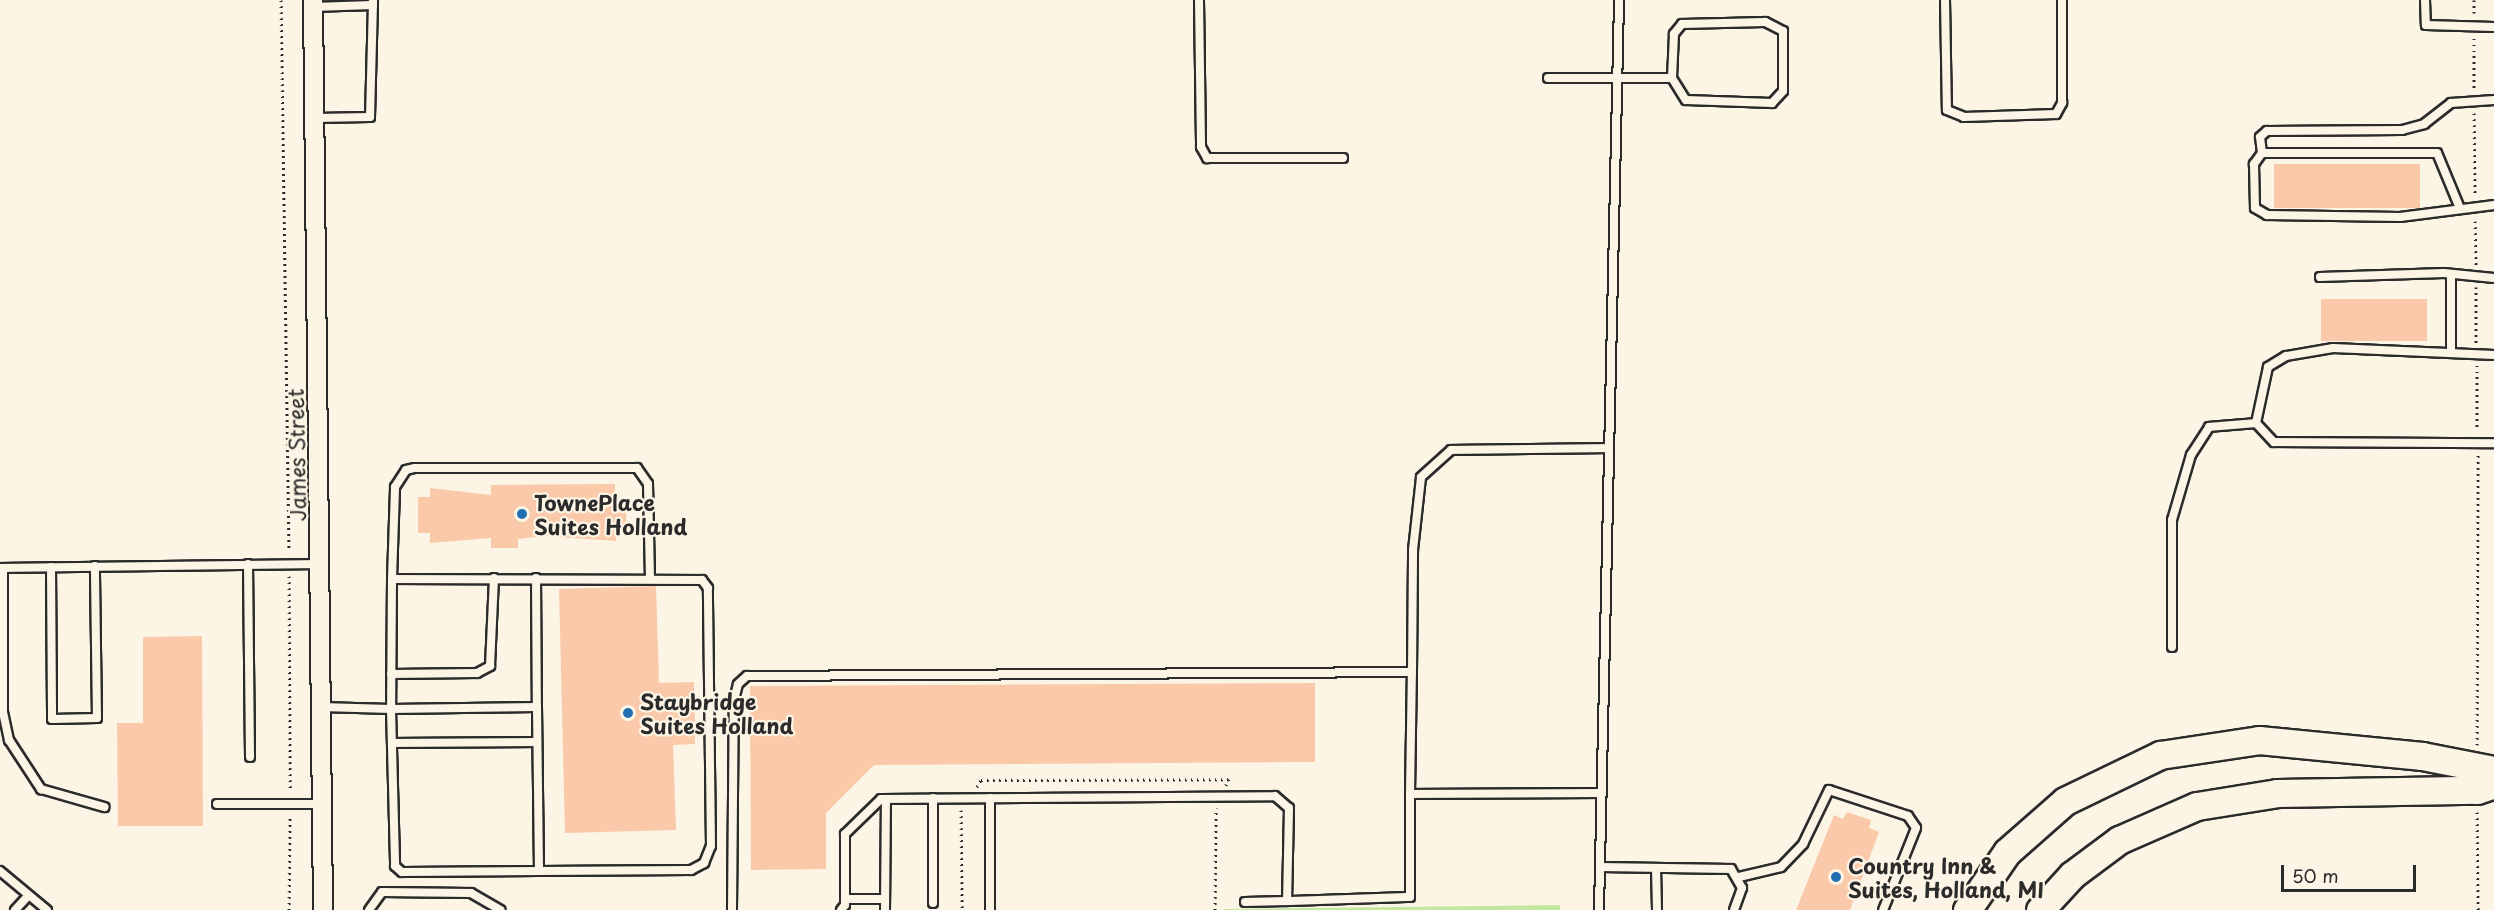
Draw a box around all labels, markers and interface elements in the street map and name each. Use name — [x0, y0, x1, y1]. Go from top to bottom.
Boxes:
street label: James Street — [282, 388, 310, 522]
place label: TownePlace Suites Holland — [534, 489, 688, 539]
marker: TownePlace Suites Holland — [515, 507, 529, 521]
place label: Staybridge Suites Holland — [640, 688, 794, 738]
marker: Staybridge Suites Holland — [621, 706, 635, 720]
place label: Country Inn & Suites, Holland, MI — [1848, 852, 2045, 902]
scale bar — [2284, 853, 2419, 891]
text: 50 m — [2292, 862, 2339, 889]
marker: Country Inn & Suites, Holland, MI — [1829, 870, 1843, 884]

